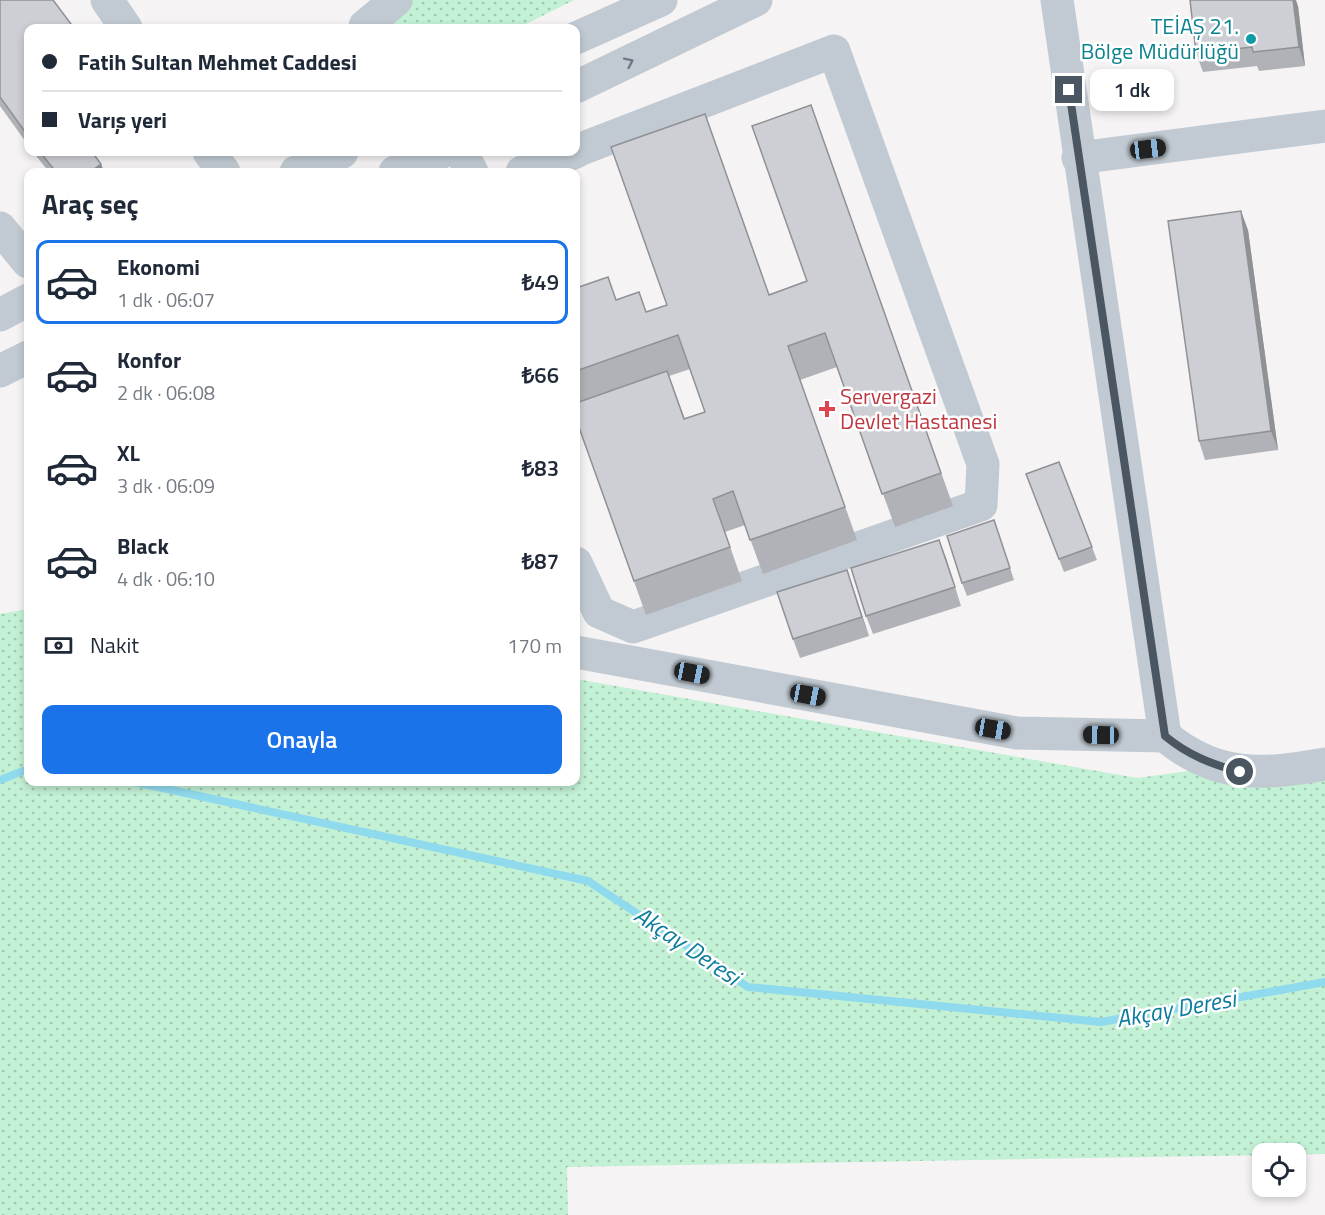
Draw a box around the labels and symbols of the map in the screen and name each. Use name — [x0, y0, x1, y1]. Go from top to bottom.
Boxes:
place label: TEİAŞ 21. Bölge Müdürlüğü — [1081, 9, 1239, 68]
marker: TEİAŞ 21. Bölge Müdürlüğü — [1244, 32, 1258, 46]
one-way arrow — [622, 57, 633, 69]
callout: 1 dk — [1090, 69, 1174, 111]
route end — [1055, 76, 1082, 103]
car — [1129, 138, 1167, 160]
place label: Servergazi Devlet Hastanesi — [840, 379, 997, 438]
marker: Servergazi Devlet Hastanesi — [818, 400, 836, 418]
car — [673, 661, 711, 685]
car — [789, 683, 827, 707]
car — [974, 717, 1012, 741]
car — [1083, 726, 1119, 744]
route start — [1226, 758, 1253, 785]
water label: Akçay Deresi — [627, 897, 750, 996]
water label: Akçay Deresi — [1113, 979, 1241, 1036]

